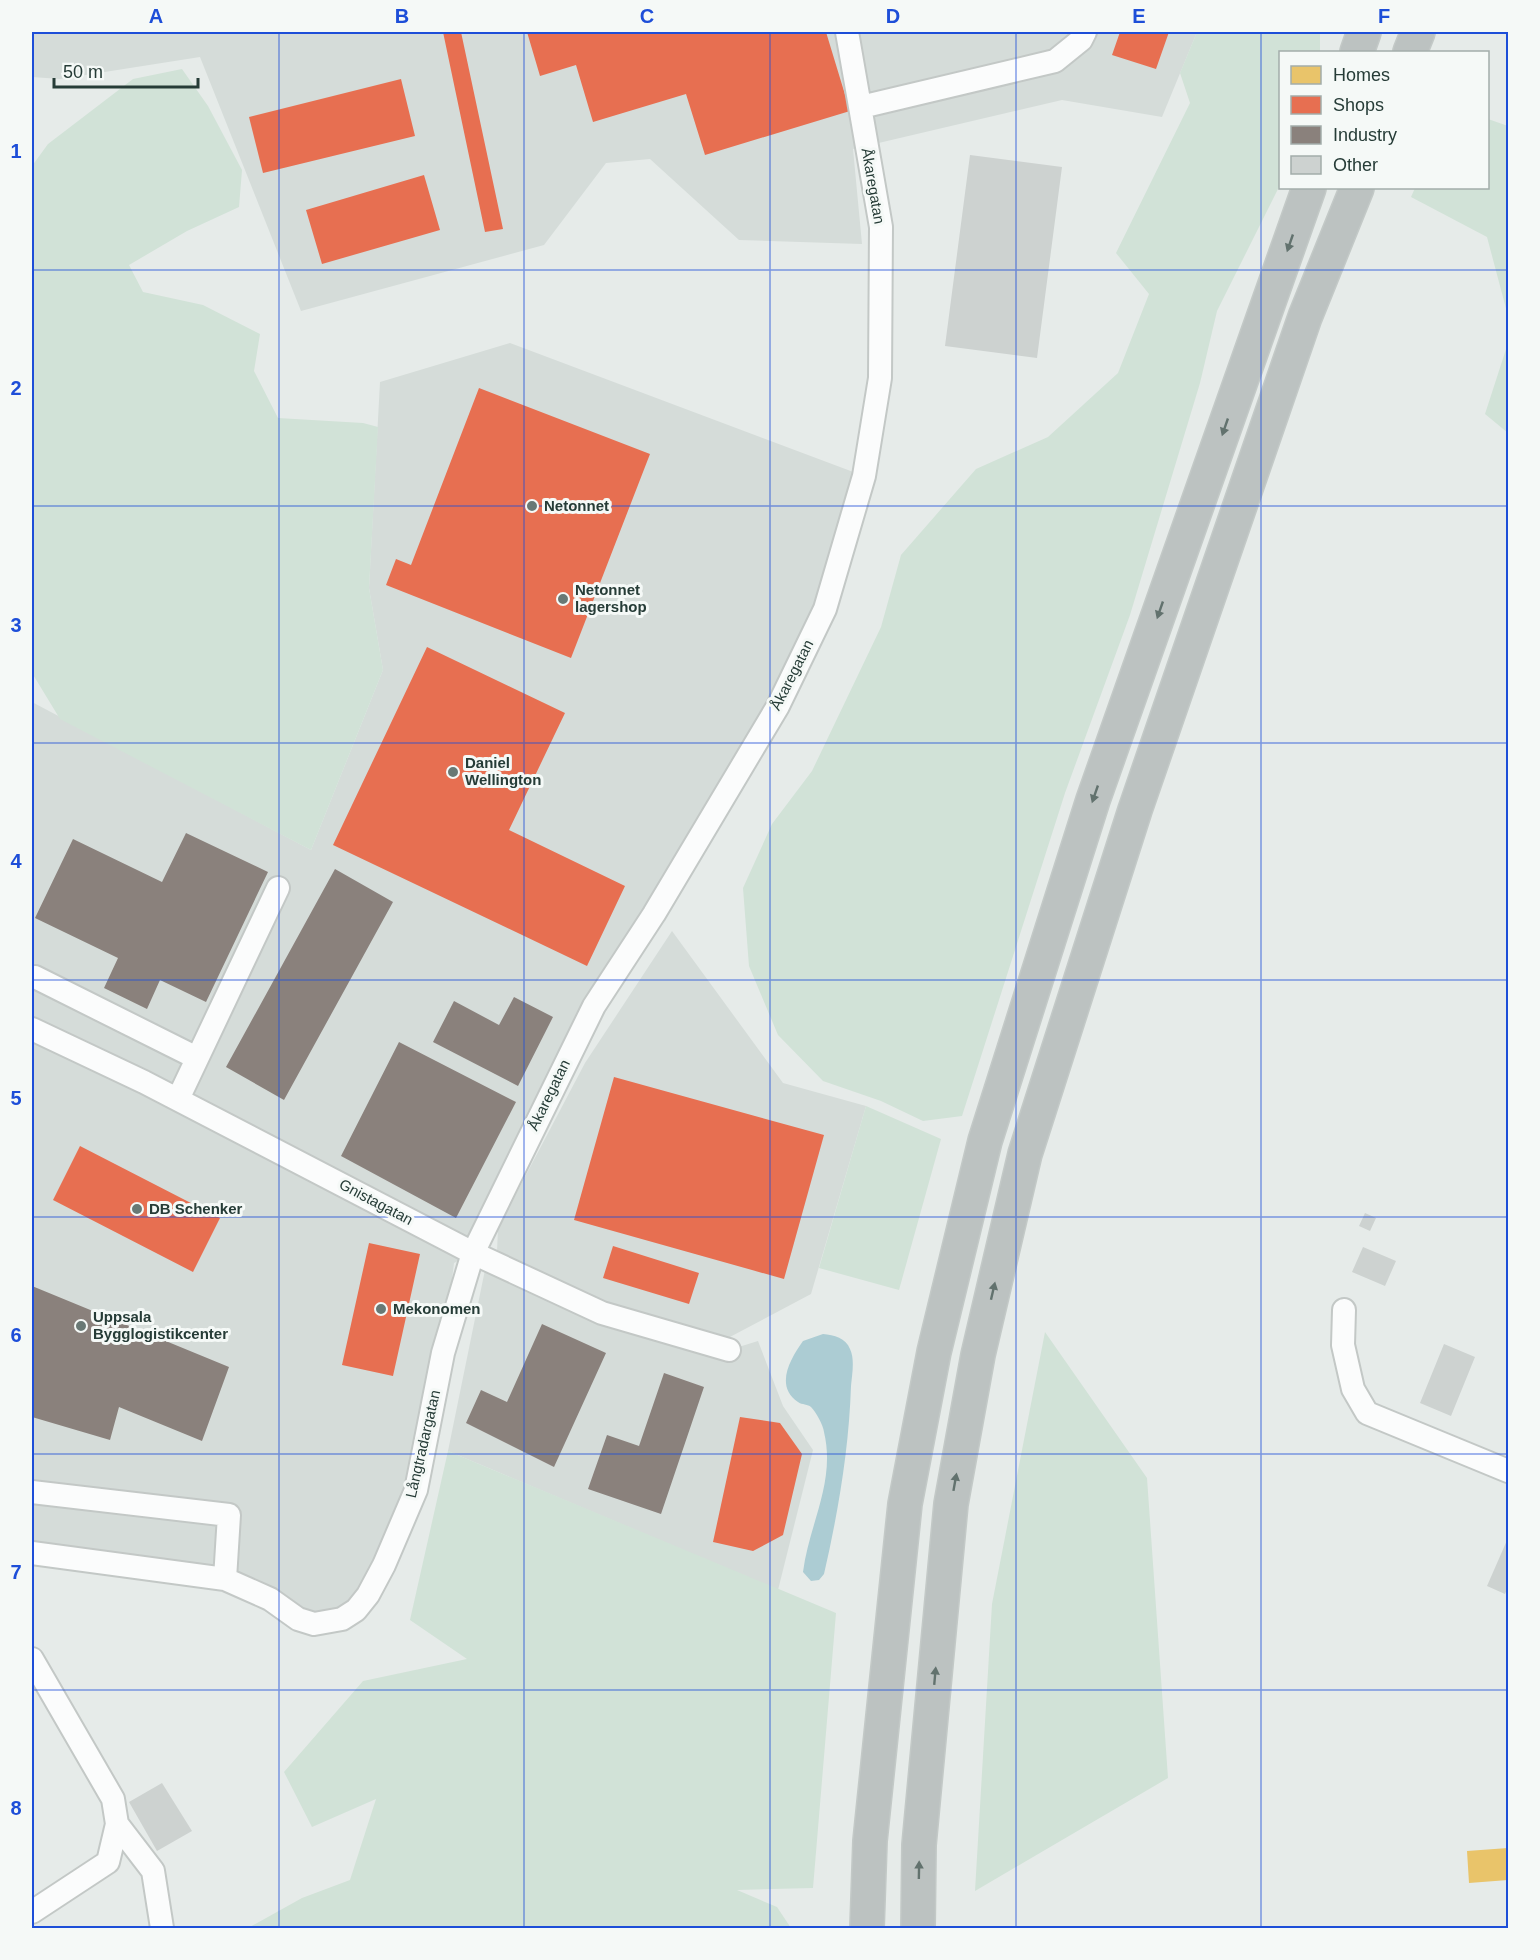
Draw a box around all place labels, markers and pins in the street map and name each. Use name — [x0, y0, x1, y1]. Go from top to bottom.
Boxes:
place label: Netonnet — [544, 497, 609, 514]
marker: Netonnet — [525, 499, 539, 513]
place label: Netonnet lagershop — [575, 581, 647, 615]
marker: Netonnet lagershop — [556, 592, 570, 606]
place label: Daniel Wellington — [465, 754, 541, 788]
marker: Daniel Wellington — [446, 765, 460, 779]
place label: DB Schenker — [149, 1200, 243, 1217]
marker: DB Schenker — [130, 1202, 144, 1216]
place label: Mekonomen — [393, 1300, 481, 1317]
marker: Mekonomen — [374, 1302, 388, 1316]
place label: Uppsala Bygglogistikcenter — [93, 1308, 228, 1342]
marker: Uppsala Bygglogistikcenter — [74, 1319, 88, 1333]

